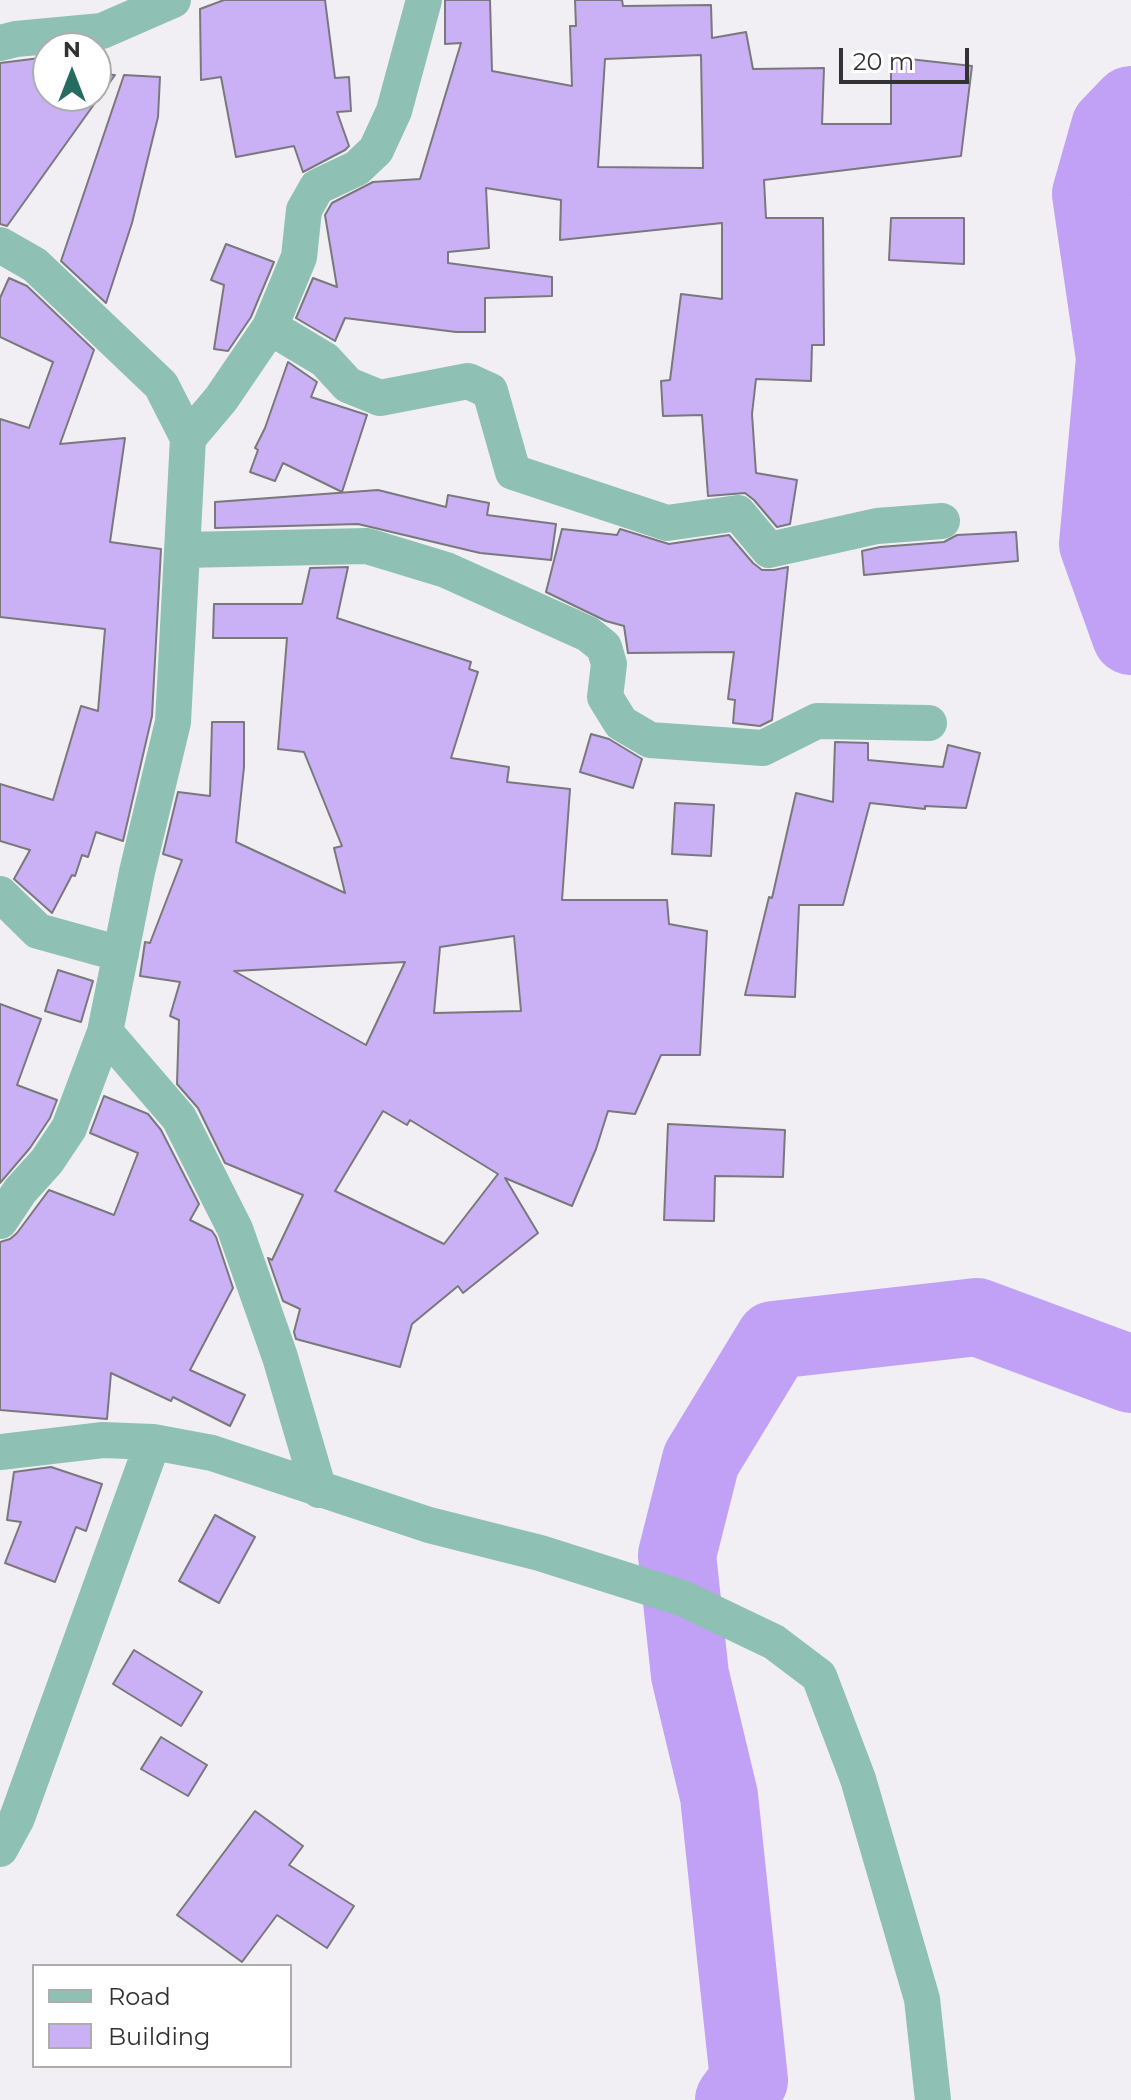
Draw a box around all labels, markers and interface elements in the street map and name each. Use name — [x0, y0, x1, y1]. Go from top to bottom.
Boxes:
north arrow — [32, 32, 112, 112]
scale bar — [843, 32, 973, 82]
text: N — [63, 36, 81, 63]
text: 20 m — [853, 47, 914, 76]
legend — [32, 1964, 292, 2068]
text: Road — [108, 1982, 171, 2011]
text: Building — [108, 2022, 211, 2051]

